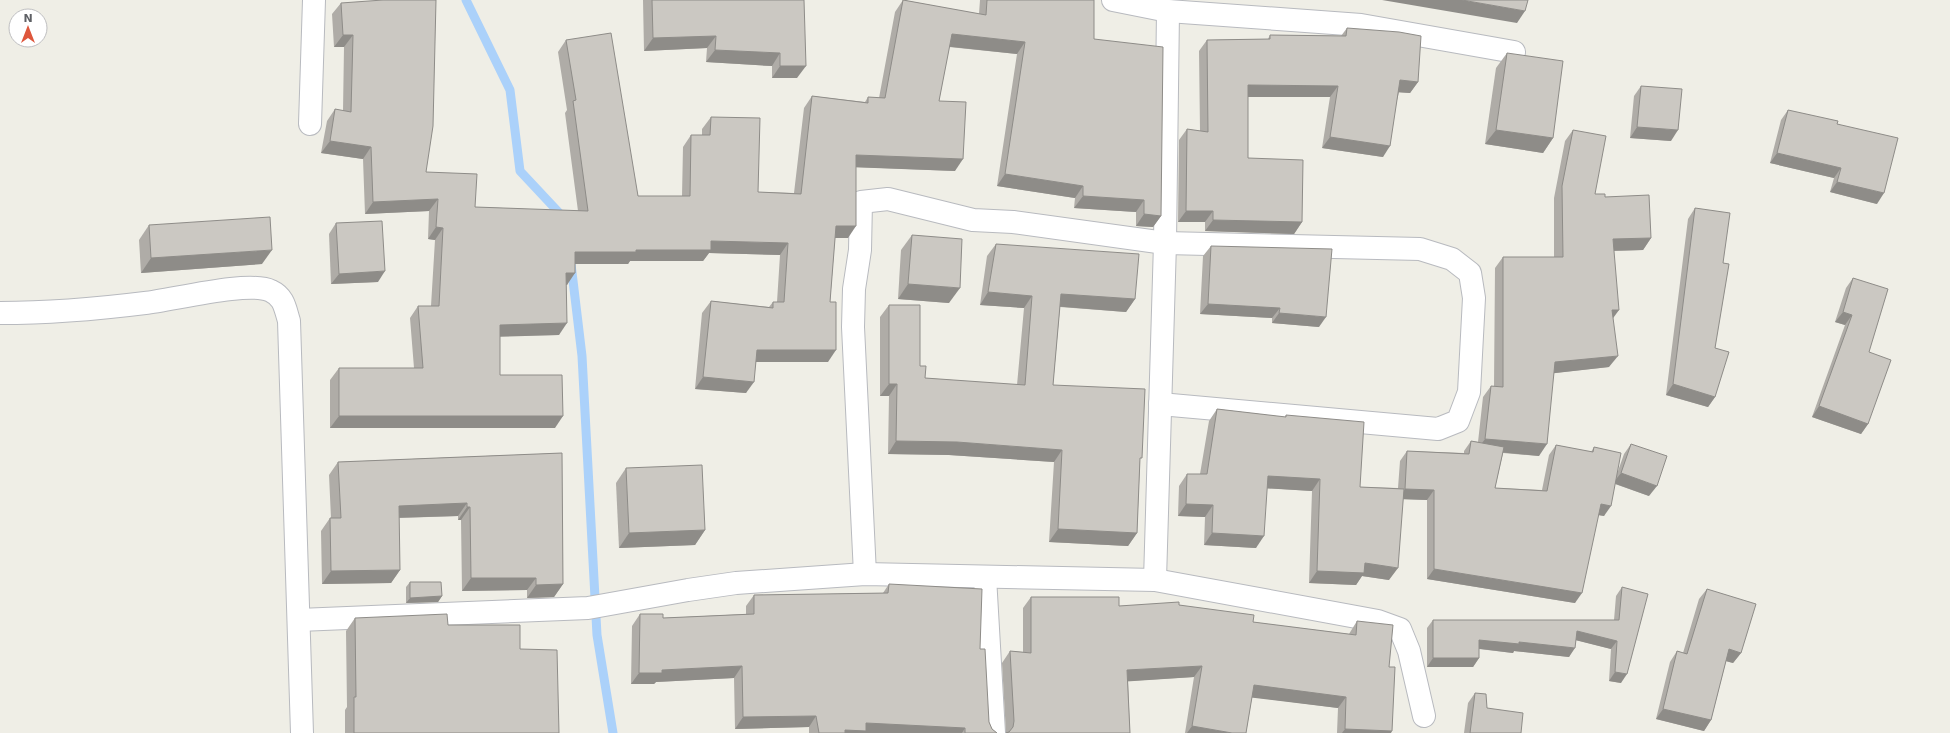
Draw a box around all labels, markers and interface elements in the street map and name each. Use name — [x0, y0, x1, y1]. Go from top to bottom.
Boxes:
north arrow — [8, 8, 48, 48]
text: N — [23, 12, 33, 25]

